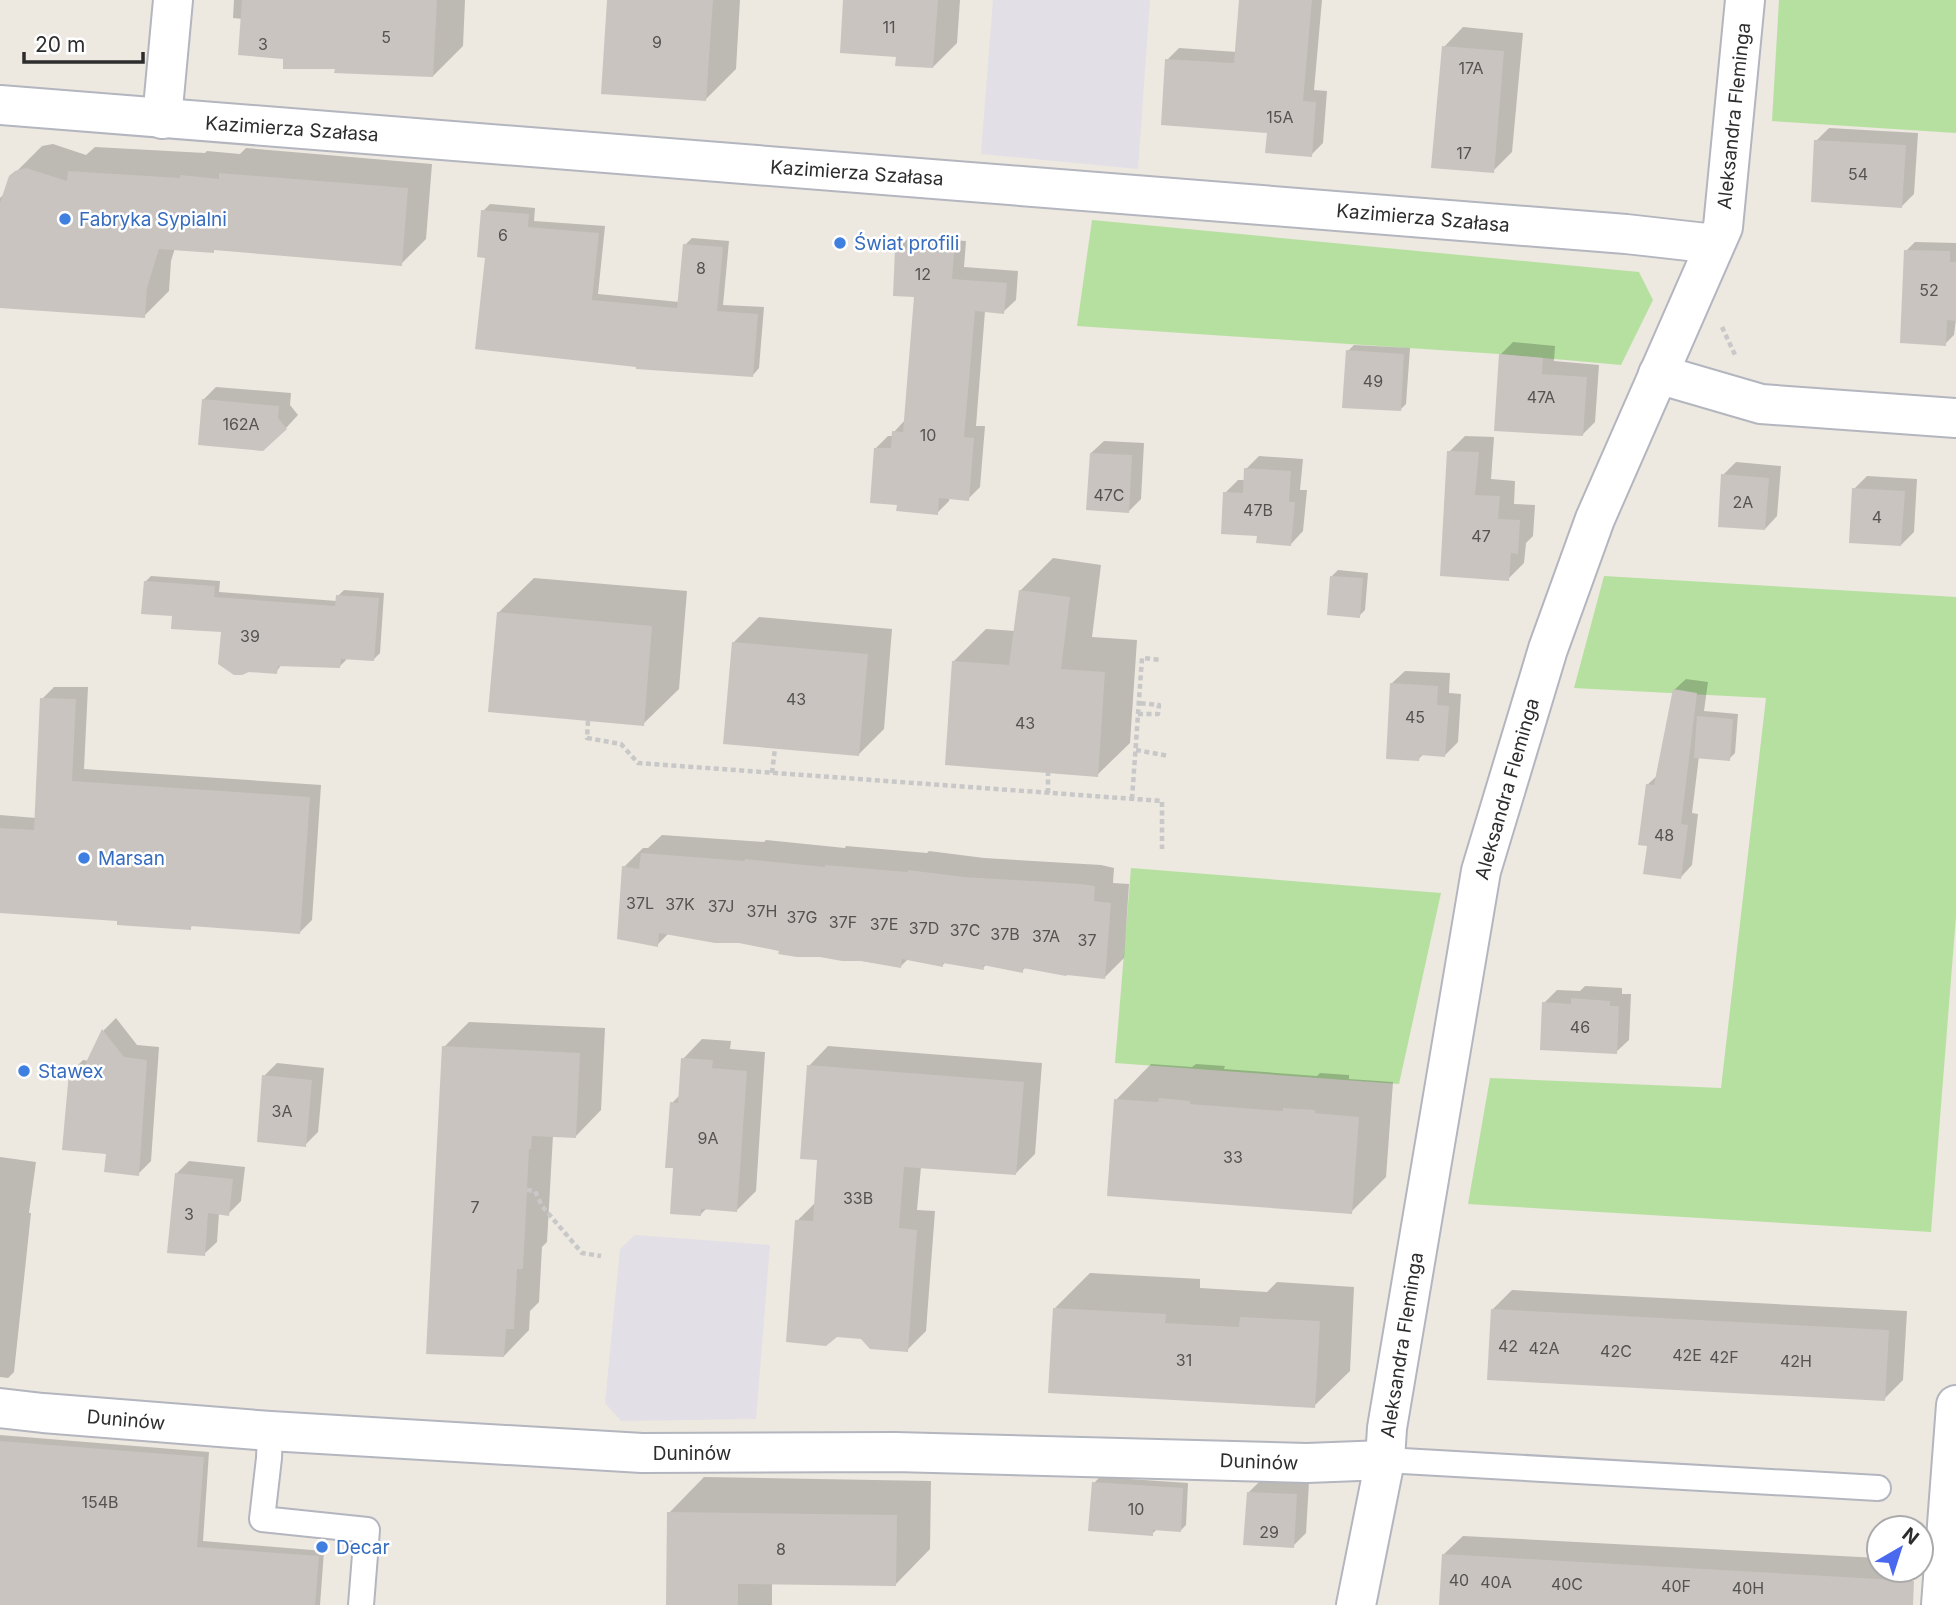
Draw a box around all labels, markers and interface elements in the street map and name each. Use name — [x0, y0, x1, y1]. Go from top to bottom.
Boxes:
house number: 11 — [882, 17, 896, 37]
scale bar — [24, 21, 144, 65]
street label: Aleksandra Fleminga — [1713, 21, 1755, 211]
house number: 5 — [381, 27, 391, 47]
text: 20 m — [35, 32, 85, 57]
house number: 9 — [652, 32, 662, 52]
house number: 3 — [258, 34, 268, 54]
house number: 17A — [1459, 58, 1483, 78]
house number: 15A — [1266, 107, 1294, 127]
street label: Kazimierza Szałasa — [204, 111, 380, 147]
house number: 17 — [1456, 143, 1472, 163]
street label: Kazimierza Szałasa — [769, 155, 945, 191]
house number: 54 — [1848, 164, 1868, 184]
street label: Kazimierza Szałasa — [1335, 199, 1511, 237]
place label: Fabryka Sypialni — [79, 208, 227, 231]
marker: Fabryka Sypialni — [57, 211, 73, 227]
house number: 6 — [498, 225, 508, 245]
place label: Świat profili — [854, 232, 959, 255]
marker: Świat profili — [832, 235, 848, 251]
house number: 8 — [696, 258, 706, 278]
house number: 12 — [915, 264, 931, 284]
house number: 52 — [1919, 280, 1939, 300]
house number: 49 — [1363, 371, 1383, 391]
house number: 47A — [1527, 387, 1555, 407]
house number: 162A — [222, 414, 260, 434]
house number: 10 — [920, 425, 936, 445]
house number: 47C — [1093, 485, 1125, 505]
house number: 2A — [1733, 492, 1753, 512]
house number: 47B — [1243, 500, 1273, 520]
house number: 4 — [1872, 507, 1882, 527]
house number: 47 — [1471, 526, 1491, 546]
house number: 39 — [240, 626, 260, 646]
house number: 43 — [786, 689, 806, 709]
street label: Aleksandra Fleminga — [1470, 696, 1544, 882]
house number: 45 — [1405, 707, 1425, 727]
house number: 43 — [1015, 713, 1035, 733]
house number: 48 — [1654, 825, 1674, 845]
place label: Marsan — [98, 847, 165, 870]
marker: Marsan — [76, 850, 92, 866]
house number: 37L — [626, 893, 654, 913]
house number: 37K — [665, 894, 695, 914]
house number: 37J — [708, 896, 734, 916]
house number: 37H — [747, 901, 777, 921]
house number: 37G — [787, 907, 817, 927]
house number: 37F — [829, 912, 857, 932]
house number: 37E — [870, 914, 898, 934]
house number: 37D — [909, 918, 939, 938]
house number: 37C — [950, 920, 980, 940]
house number: 37B — [990, 924, 1020, 944]
house number: 37A — [1032, 926, 1060, 946]
house number: 37 — [1078, 930, 1096, 950]
house number: 46 — [1570, 1017, 1590, 1037]
place label: Stawex — [38, 1060, 103, 1083]
marker: Stawex — [16, 1063, 32, 1079]
house number: 3A — [272, 1101, 292, 1121]
house number: 9A — [698, 1128, 718, 1148]
house number: 33 — [1223, 1147, 1243, 1167]
house number: 33B — [843, 1188, 873, 1208]
house number: 7 — [470, 1197, 480, 1217]
house number: 3 — [184, 1204, 194, 1224]
street label: Aleksandra Fleminga — [1376, 1251, 1428, 1439]
house number: 42 — [1498, 1336, 1518, 1356]
house number: 42A — [1528, 1338, 1560, 1358]
house number: 42C — [1600, 1341, 1632, 1361]
house number: 42E — [1672, 1345, 1702, 1365]
house number: 42F — [1709, 1347, 1739, 1367]
house number: 31 — [1176, 1350, 1192, 1370]
house number: 42H — [1780, 1351, 1812, 1371]
street label: Duninów — [86, 1405, 166, 1435]
street label: Duninów — [653, 1442, 731, 1465]
street label: Duninów — [1219, 1449, 1299, 1475]
house number: 154B — [81, 1492, 119, 1512]
house number: 10 — [1128, 1499, 1144, 1519]
north arrow — [1865, 1514, 1935, 1584]
house number: 29 — [1259, 1522, 1279, 1542]
text: N — [1898, 1523, 1923, 1550]
place label: Decar — [336, 1536, 390, 1559]
marker: Decar — [314, 1539, 330, 1555]
house number: 8 — [776, 1539, 786, 1559]
house number: 40 — [1449, 1570, 1469, 1590]
house number: 40A — [1480, 1572, 1512, 1592]
house number: 40C — [1551, 1574, 1583, 1594]
house number: 40F — [1661, 1576, 1691, 1596]
house number: 40H — [1732, 1578, 1764, 1598]

